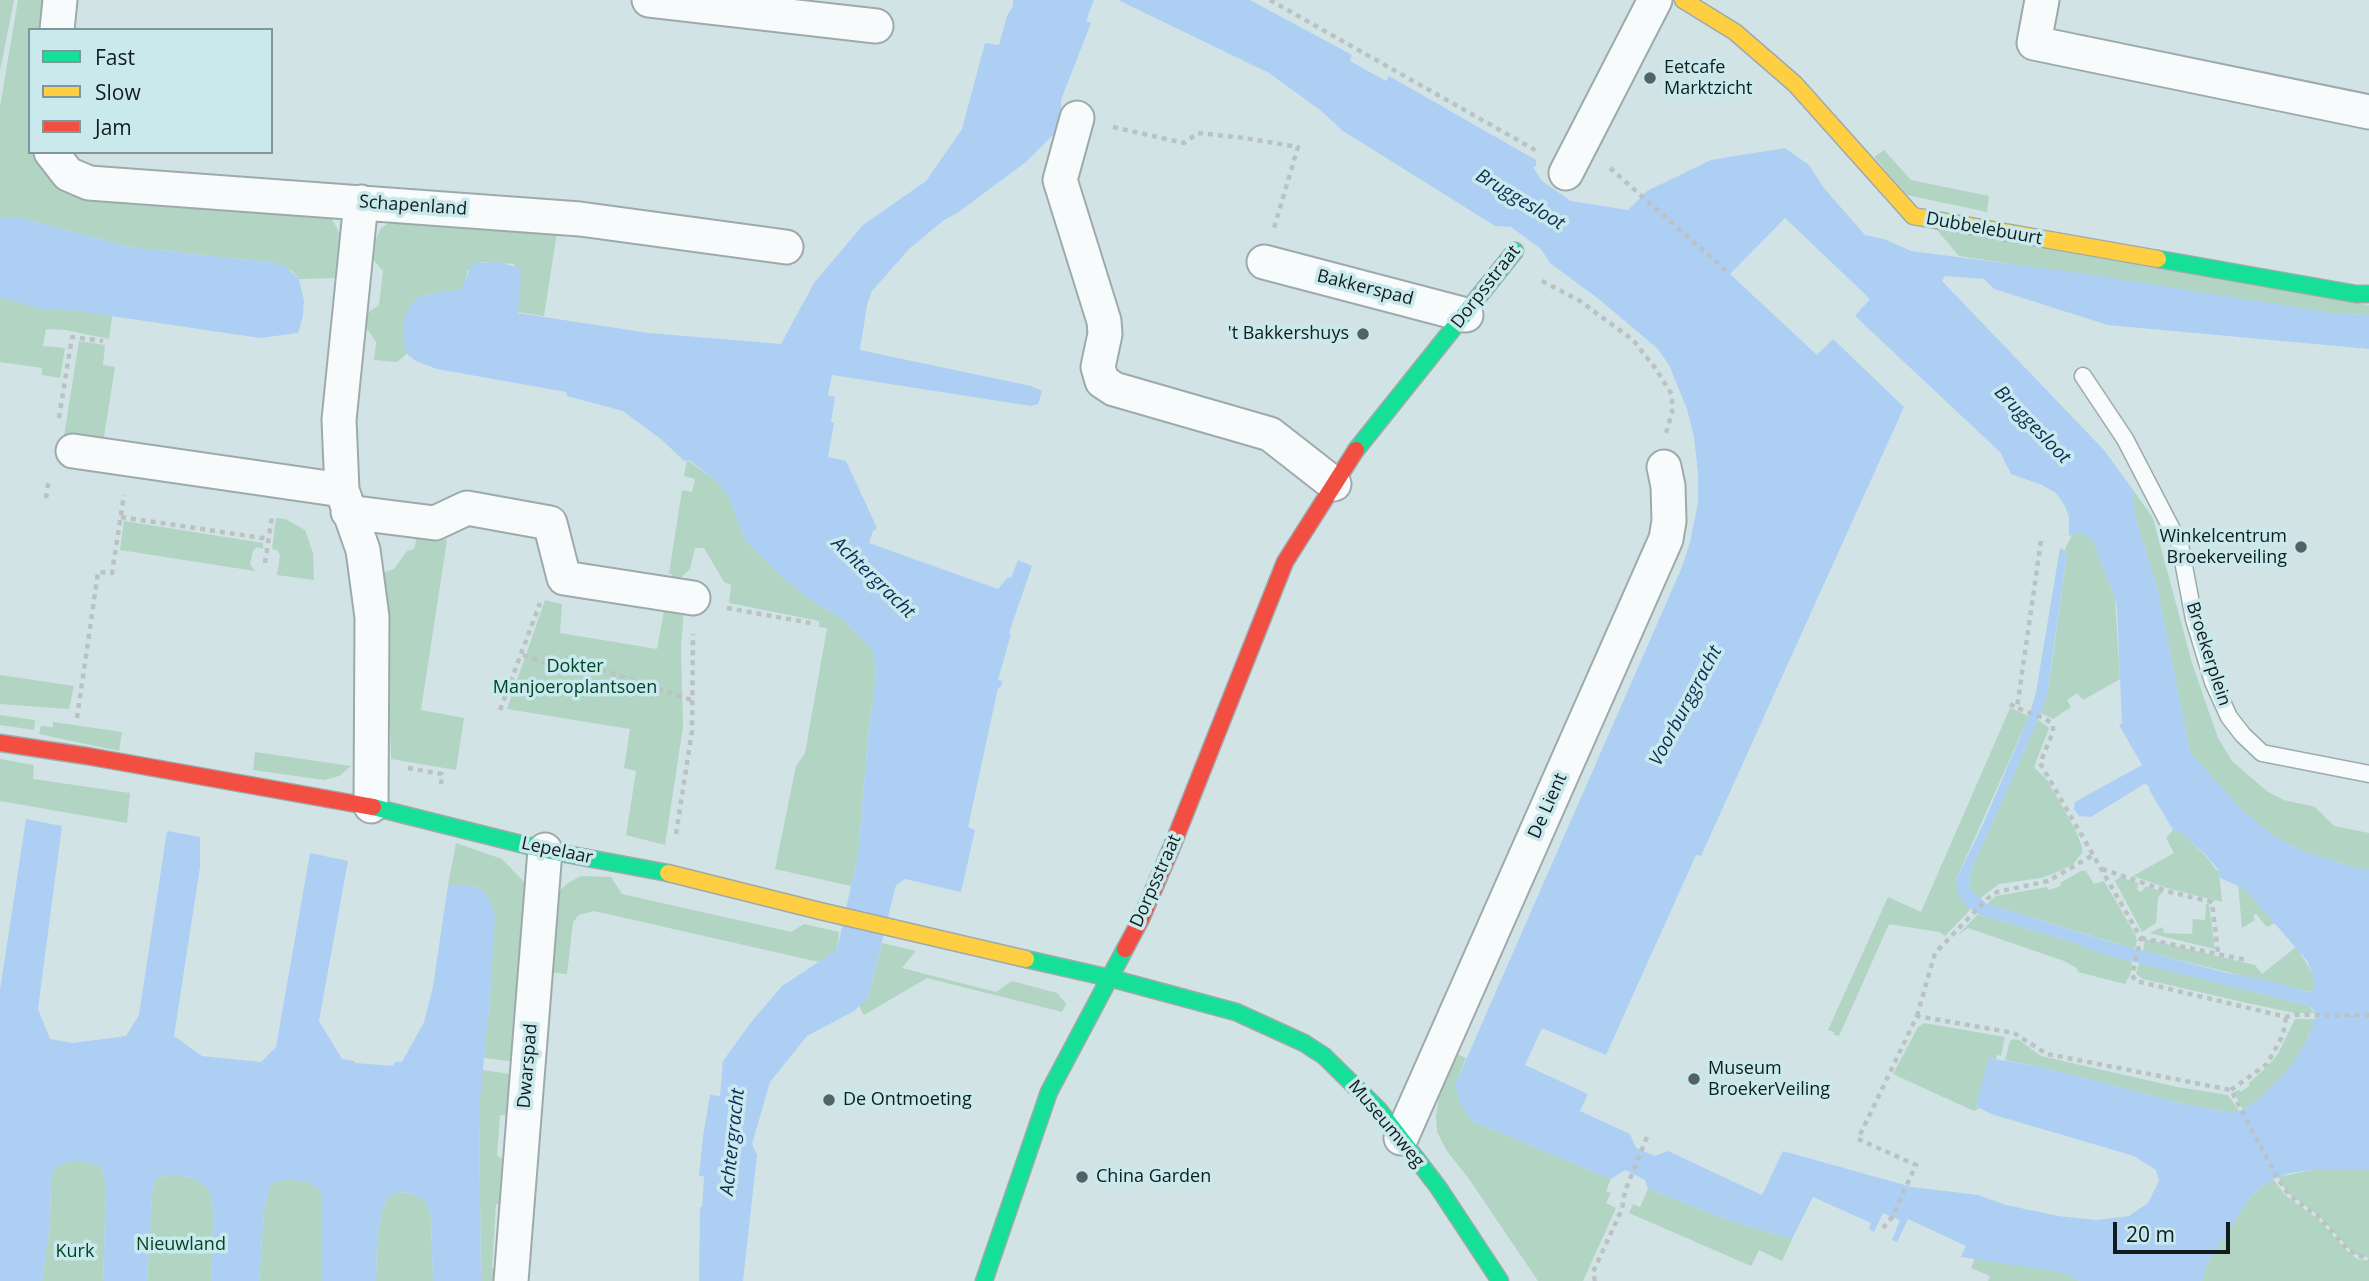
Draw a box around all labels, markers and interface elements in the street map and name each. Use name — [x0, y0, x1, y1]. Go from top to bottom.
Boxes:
legend — [28, 28, 273, 154]
text: Fast — [95, 43, 135, 71]
place label: Eetcafe Marktzicht — [1664, 57, 1752, 100]
marker: Eetcafe Marktzicht — [1642, 70, 1658, 86]
text: Slow — [95, 78, 141, 106]
text: Jam — [95, 113, 132, 141]
water label: Bruggesloot — [1471, 165, 1569, 235]
street label: Schapenland — [358, 191, 468, 221]
street label: Dubbelebuurt — [1924, 208, 2044, 250]
street label: Dorpsstraat — [1447, 241, 1525, 333]
street label: Bakkerspad — [1315, 266, 1415, 310]
place label: 't Bakkershuys — [1228, 323, 1349, 345]
marker: 't Bakkershuys — [1355, 326, 1371, 342]
water label: Bruggesloot — [1989, 381, 2075, 469]
place label: Winkelcentrum Broekerveiling — [2159, 526, 2287, 568]
water label: Achtergracht — [826, 533, 920, 623]
marker: Winkelcentrum Broekerveiling — [2293, 539, 2309, 555]
street label: Broekerplein — [2181, 599, 2235, 709]
water label: Voorburggracht — [1645, 642, 1727, 770]
park label: Dokter Manjoeroplantsoen — [493, 656, 657, 698]
street label: De Lient — [1524, 770, 1572, 842]
street label: Dorpsstraat — [1126, 831, 1186, 931]
street label: Lepelaar — [519, 833, 595, 869]
street label: Dwarspad — [514, 1023, 542, 1109]
place label: Museum BroekerVeiling — [1708, 1058, 1830, 1100]
marker: Museum BroekerVeiling — [1686, 1071, 1702, 1087]
street label: Museumweg — [1343, 1076, 1429, 1172]
water label: Achtergracht — [716, 1087, 750, 1197]
place label: De Ontmoeting — [843, 1089, 972, 1111]
marker: De Ontmoeting — [821, 1092, 837, 1108]
place label: China Garden — [1096, 1166, 1211, 1188]
marker: China Garden — [1074, 1169, 1090, 1185]
scale bar — [2117, 1208, 2234, 1252]
text: 20 m — [2126, 1220, 2175, 1248]
park label: Nieuwland — [136, 1234, 226, 1256]
park label: Kurk — [56, 1241, 94, 1263]

